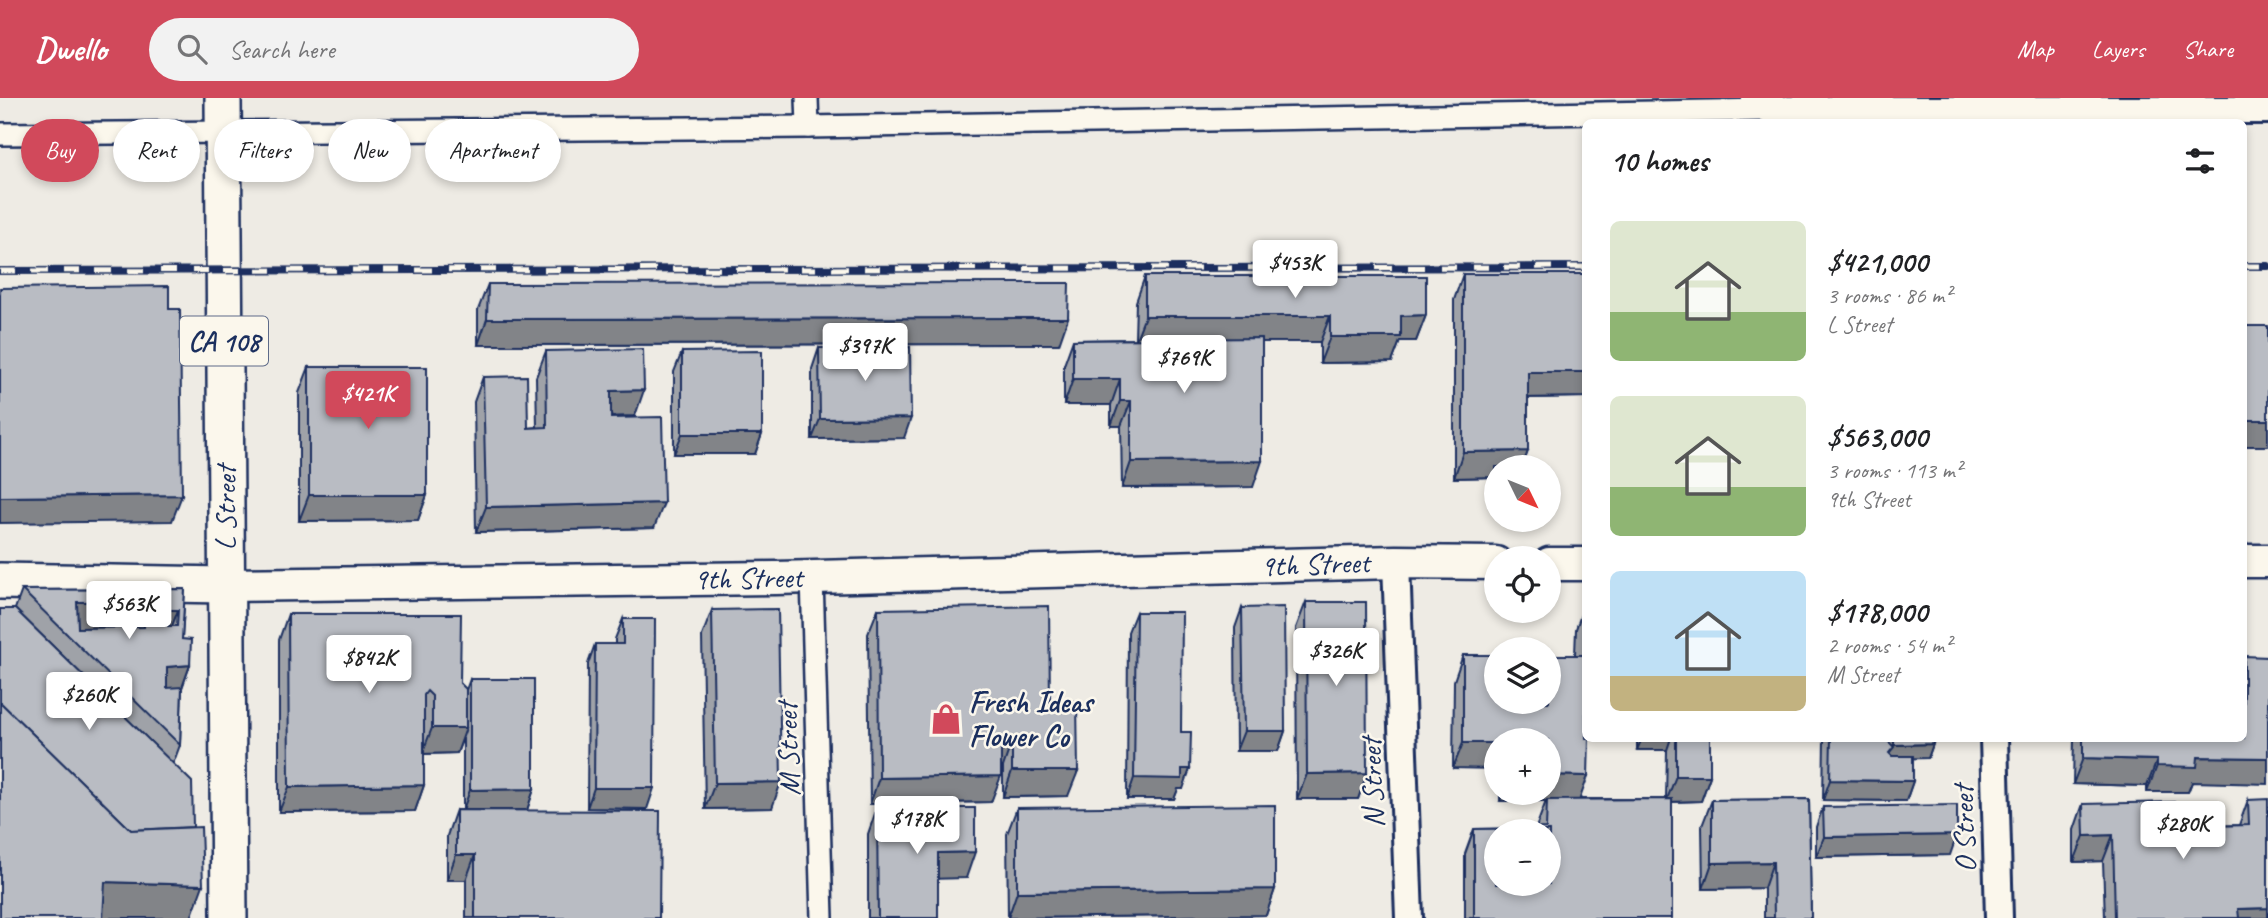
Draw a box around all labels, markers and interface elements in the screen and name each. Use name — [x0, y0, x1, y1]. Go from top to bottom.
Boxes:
search box — [149, 18, 639, 81]
text: Dwello — [35, 28, 107, 70]
icon: search — [173, 30, 211, 68]
text: Search here — [229, 33, 335, 66]
text: Map — [2017, 34, 2054, 64]
text: Layers — [2092, 34, 2145, 64]
text: Share — [2183, 34, 2233, 64]
chip: Buy — [21, 119, 99, 182]
chip: Rent — [113, 119, 200, 182]
chip: Filters — [214, 119, 314, 182]
chip: New — [328, 119, 411, 182]
chip: Apartment — [425, 119, 561, 182]
text: 10 homes — [1610, 142, 1708, 180]
icon: filters — [2181, 142, 2219, 180]
pin: $453K — [1246, 240, 1344, 300]
text: $421,000 — [1827, 243, 1927, 281]
text: $453K — [1269, 248, 1321, 277]
icon: home — [1666, 249, 1750, 333]
text: 3 rooms · 86 m² — [1827, 281, 1951, 310]
text: L Street — [1827, 310, 1892, 339]
road number: CA 108 — [180, 316, 268, 366]
pin: $397K — [816, 324, 914, 383]
text: $397K — [839, 331, 891, 360]
pin: $769K — [1135, 336, 1233, 395]
text: $769K — [1157, 343, 1211, 372]
pin: $421K — [319, 372, 417, 431]
text: $421K — [341, 379, 395, 408]
text: $563,000 — [1827, 418, 1928, 456]
icon: home — [1666, 424, 1750, 508]
north arrow — [1484, 455, 1561, 532]
map controls — [1484, 455, 1561, 896]
text: 3 rooms · 113 m² — [1827, 456, 1962, 485]
street label: L Street — [206, 462, 244, 550]
text: 9th Street — [1827, 485, 1911, 514]
street label: 9th Street — [1260, 543, 1373, 585]
button: locate — [1484, 546, 1561, 623]
street label: 9th Street — [693, 558, 806, 598]
pin: $563K — [80, 582, 178, 641]
text: $563K — [102, 589, 156, 618]
text: $178,000 — [1827, 593, 1927, 631]
icon: home — [1666, 599, 1750, 683]
pin: $326K — [1287, 628, 1385, 688]
text: 2 rooms · 54 m² — [1827, 631, 1951, 660]
pin: $842K — [320, 636, 418, 695]
text: $326K — [1309, 636, 1363, 665]
button: layers — [1484, 637, 1561, 714]
text: $842K — [342, 643, 396, 672]
text: M Street — [1827, 660, 1899, 689]
pin: $260K — [40, 672, 138, 732]
text: $260K — [62, 680, 116, 709]
place label: Fresh Ideas Flower Co — [969, 683, 1096, 755]
street label: M Street — [767, 698, 809, 796]
shop icon: Fresh Ideas Flower Co — [929, 702, 963, 736]
button: + — [1484, 728, 1561, 805]
street label: N Street — [1351, 733, 1393, 829]
street label: O Street — [1943, 781, 1985, 873]
pin: $178K — [868, 796, 966, 856]
pin: $280K — [2134, 802, 2232, 861]
text: $178K — [891, 804, 944, 833]
text: $280K — [2156, 809, 2210, 838]
button: − — [1484, 819, 1561, 896]

